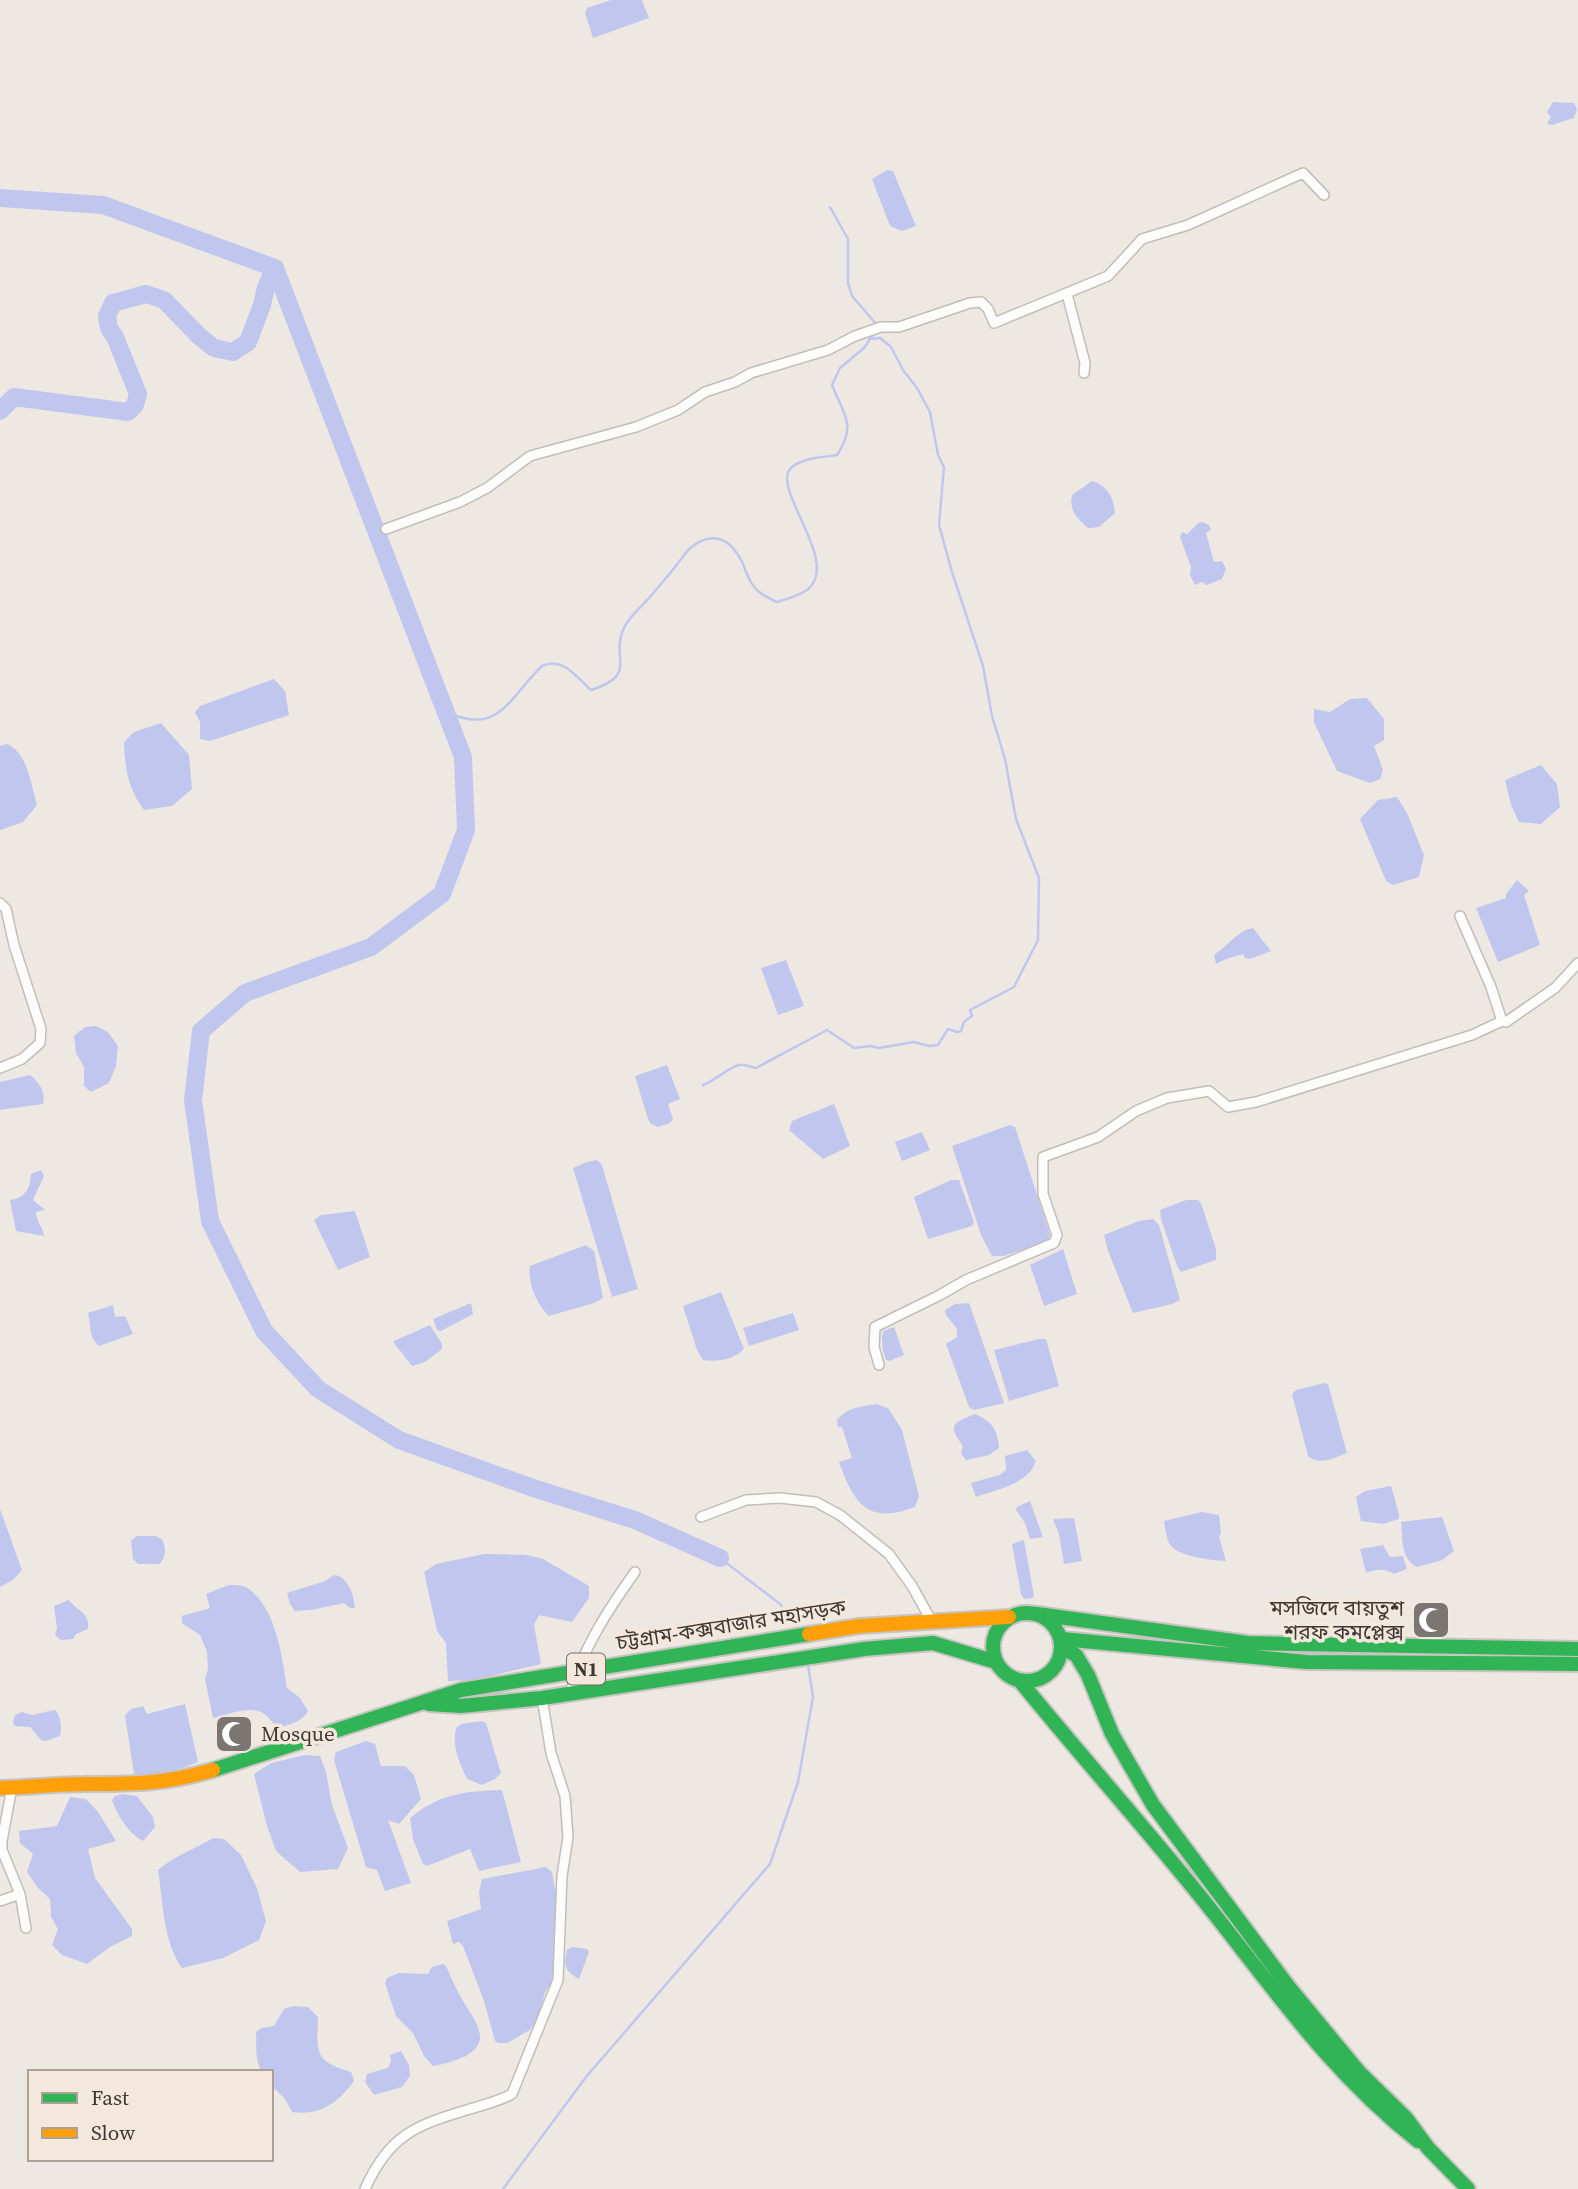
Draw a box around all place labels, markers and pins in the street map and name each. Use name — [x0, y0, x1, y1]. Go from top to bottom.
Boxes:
place label: মসজিদে বায়তুশ শরফ কমপ্লেক্স — [1269, 1593, 1405, 1646]
mosque icon: মসজিদে বায়তুশ শরফ কমপ্লেক্স — [1410, 1599, 1452, 1641]
mosque icon: Mosque — [213, 1713, 255, 1755]
place label: Mosque — [261, 1719, 335, 1748]

